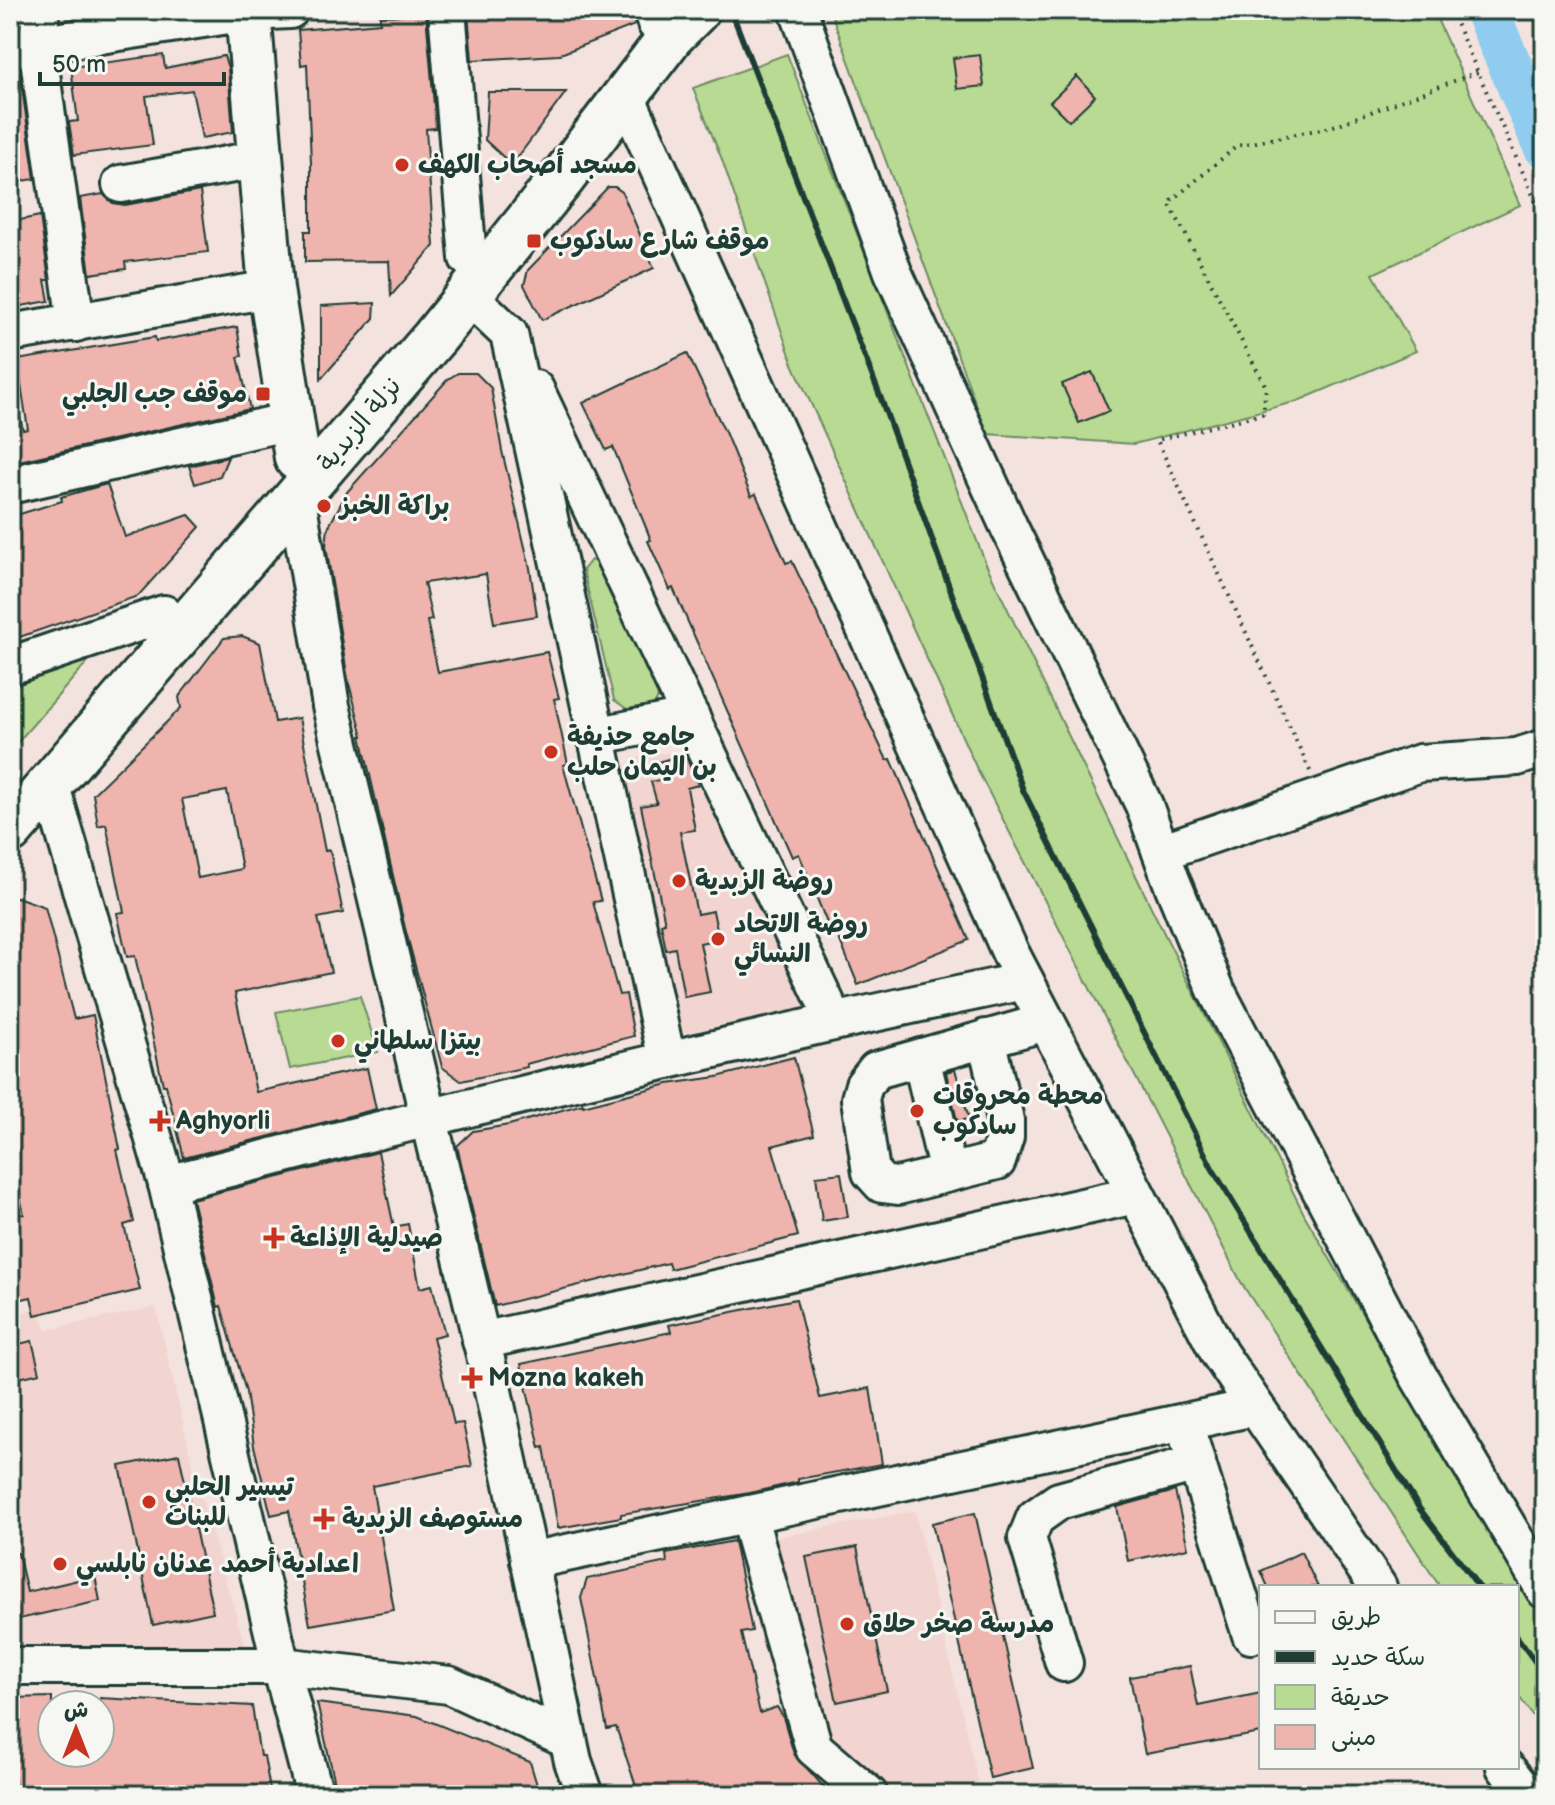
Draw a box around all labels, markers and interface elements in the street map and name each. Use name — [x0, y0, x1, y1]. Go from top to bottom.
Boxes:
scale bar — [40, 36, 224, 86]
text: 50 m — [52, 50, 106, 79]
place label: مسجد أصحاب الكهف — [418, 148, 637, 181]
marker: مسجد أصحاب الكهف — [393, 156, 411, 174]
place label: موقف شارع سادكوب — [550, 226, 769, 258]
marker: موقف شارع سادكوب — [525, 232, 543, 250]
street label: نزلة الزبدية — [312, 371, 408, 479]
place label: موقف جب الجلبي — [62, 379, 247, 417]
marker: موقف جب الجلبي — [254, 385, 272, 403]
place label: براكة الخبز — [337, 491, 450, 522]
marker: براكة الخبز — [315, 497, 333, 515]
place label: جامع حذيفة بن اليمان حلب — [567, 722, 717, 783]
marker: جامع حذيفة بن اليمان حلب — [542, 743, 560, 761]
place label: روضة الزبدية — [695, 866, 833, 897]
marker: روضة الزبدية — [670, 872, 688, 890]
place label: روضة الاتحاد النسائي — [734, 909, 868, 977]
marker: روضة الاتحاد النسائي — [709, 930, 727, 948]
place label: بيتزا سلطاني — [354, 1026, 481, 1064]
marker: بيتزا سلطاني — [329, 1032, 347, 1050]
place label: محطة محروقات سادكوب — [933, 1081, 1103, 1142]
marker: محطة محروقات سادكوب — [908, 1102, 926, 1120]
place label: Aghyorli — [175, 1106, 270, 1137]
marker: Aghyorli — [151, 1112, 169, 1130]
place label: صيدلية الإذاعة — [290, 1223, 443, 1255]
marker: صيدلية الإذاعة — [265, 1229, 283, 1247]
place label: Mozna kakeh — [488, 1363, 644, 1394]
marker: Mozna kakeh — [463, 1369, 481, 1387]
place label: تيسير الحلبي للبنات — [165, 1472, 295, 1533]
marker: تيسير الحلبي للبنات — [140, 1493, 158, 1511]
place label: مستوصف الزبدية — [342, 1504, 523, 1535]
marker: مستوصف الزبدية — [313, 1508, 335, 1530]
place label: اعدادية أحمد عدنان نابلسي — [76, 1547, 359, 1587]
marker: اعدادية أحمد عدنان نابلسي — [51, 1555, 69, 1573]
legend — [1259, 1585, 1519, 1769]
text: طريق — [1331, 1603, 1381, 1632]
place label: مدرسة صخر حلاق — [863, 1609, 1054, 1640]
marker: مدرسة صخر حلاق — [838, 1615, 856, 1633]
text: سكة حديد — [1331, 1643, 1425, 1672]
text: حديقة — [1331, 1683, 1390, 1712]
north arrow — [36, 1689, 116, 1769]
text: ش — [64, 1697, 88, 1724]
text: مبنى — [1331, 1723, 1376, 1752]

